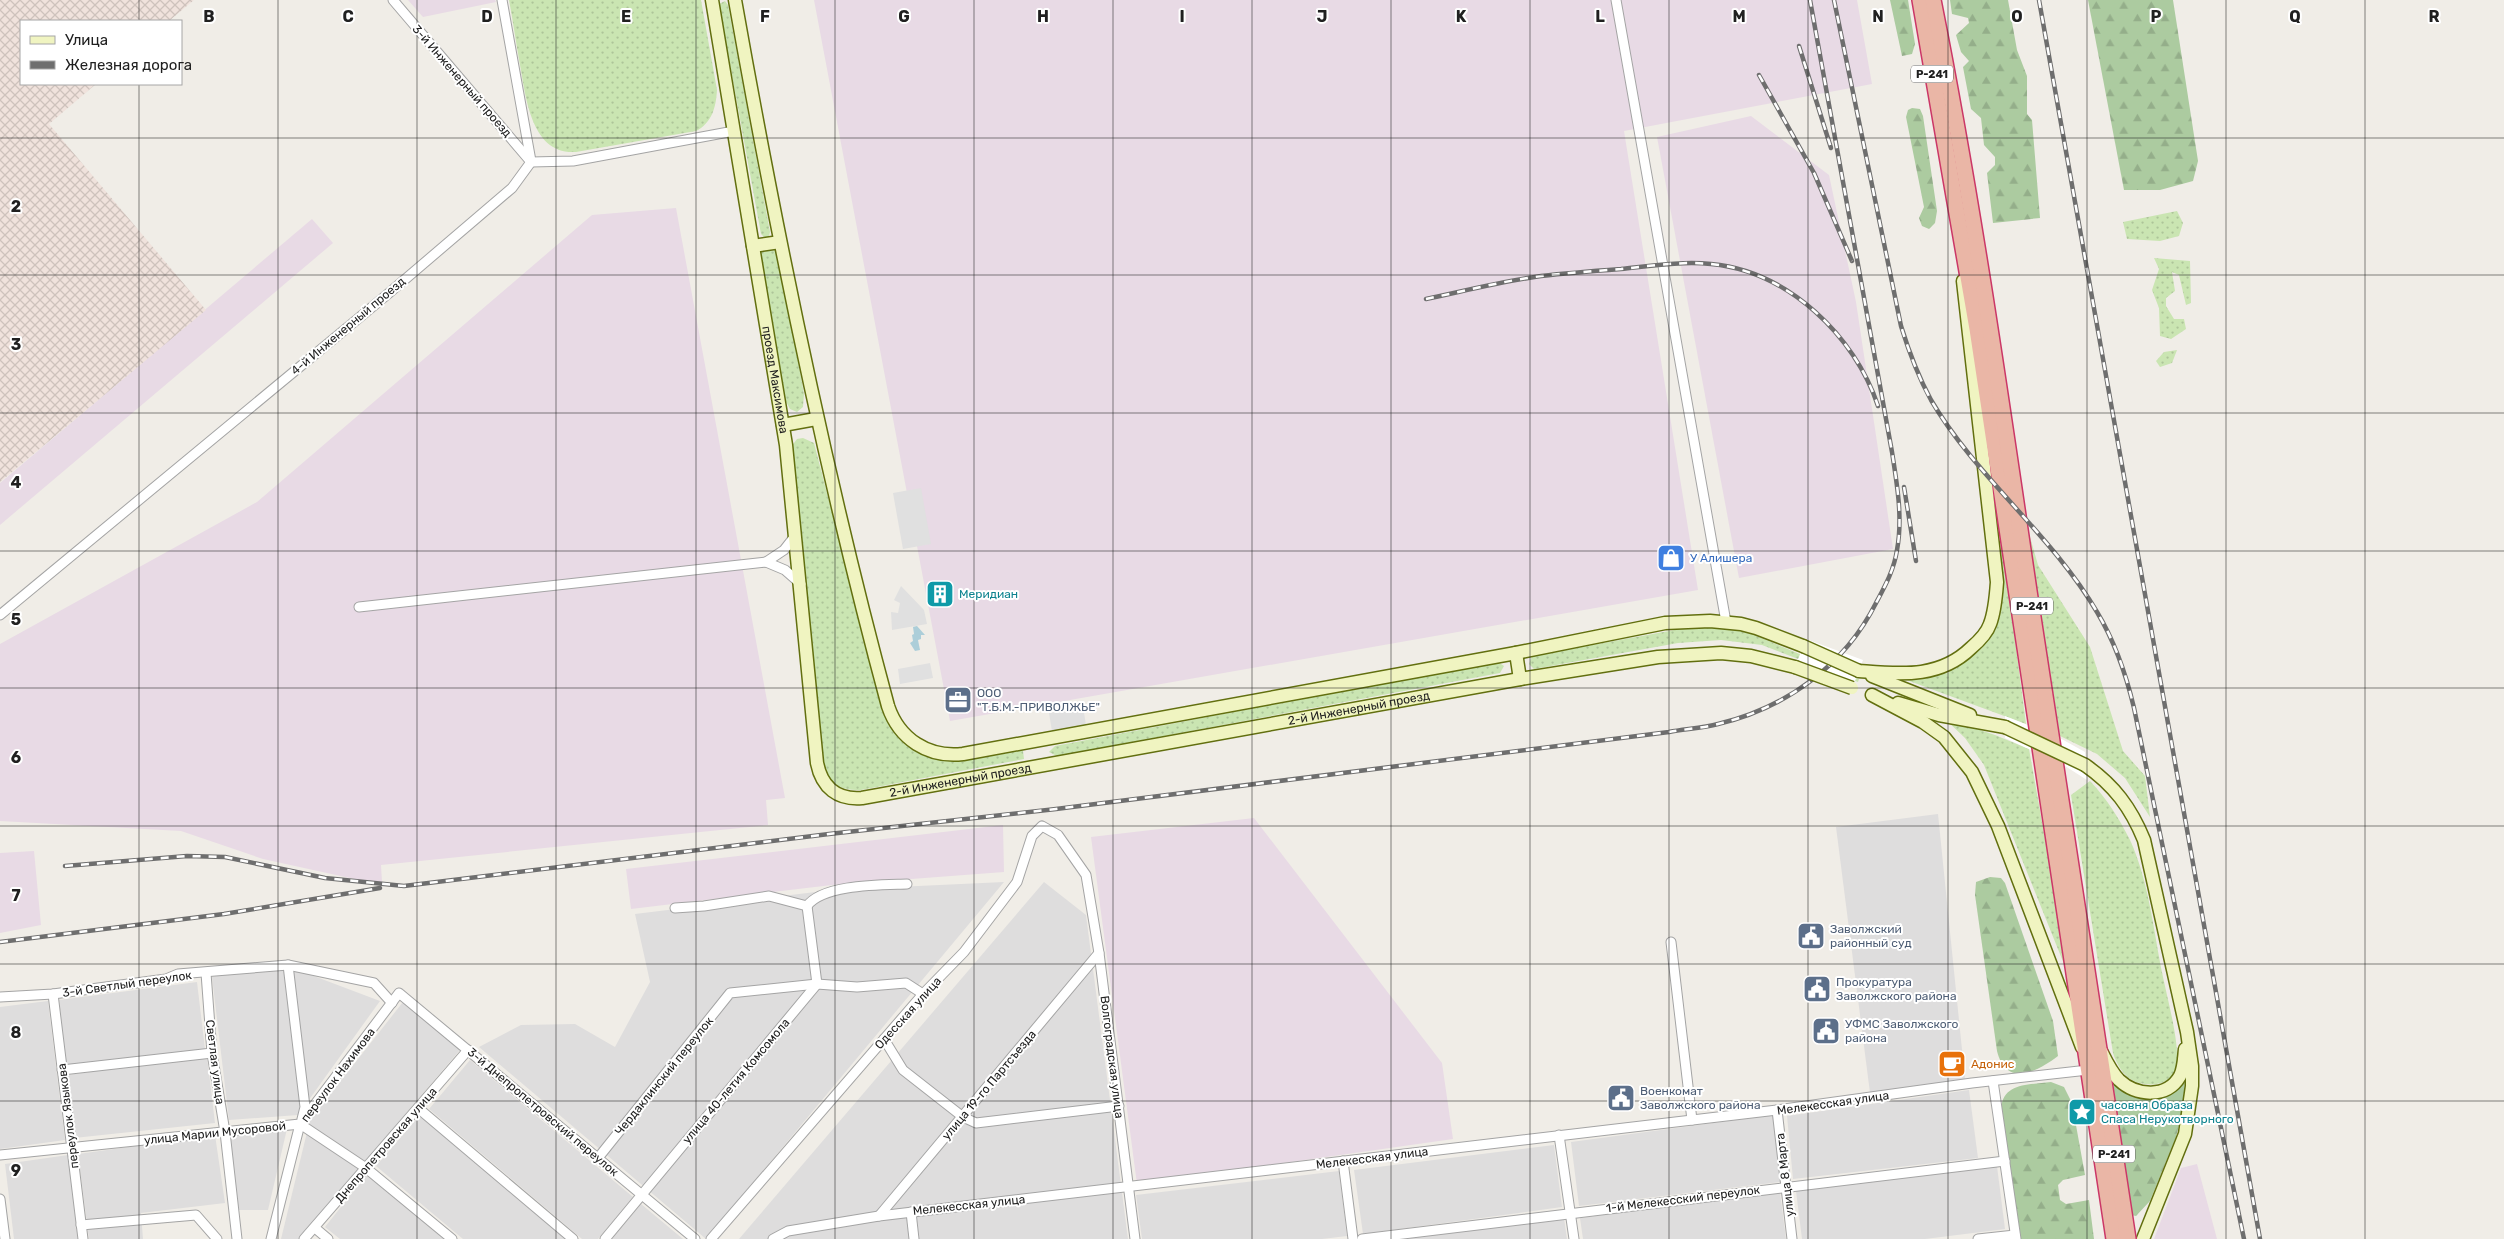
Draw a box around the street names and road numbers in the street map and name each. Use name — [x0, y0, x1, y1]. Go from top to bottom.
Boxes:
street label: 3-й Инженерный проезд — [409, 22, 515, 140]
road number: Р-241 — [1911, 66, 1953, 82]
street label: 4-й Инженерный проезд — [288, 274, 408, 378]
street label: проезд Максимова — [759, 325, 791, 435]
road number: Р-241 — [2011, 598, 2053, 614]
street label: 2-й Инженерный проезд — [1287, 688, 1431, 728]
street label: 2-й Инженерный проезд — [888, 761, 1032, 800]
street label: 3-й Светлый переулок — [61, 968, 193, 1000]
street label: Одесская улица — [872, 974, 944, 1052]
street label: Волгоградская улица — [1098, 995, 1126, 1119]
street label: Чердаклинский переулок — [612, 1014, 716, 1138]
street label: улица 40-летия Комсомола — [679, 1016, 793, 1146]
street label: Светлая улица — [203, 1019, 227, 1105]
street label: переулок Нахимова — [298, 1025, 378, 1125]
street label: улица 19-го Партсъезда — [939, 1027, 1039, 1143]
street label: 3-й Днепропетровский переулок — [465, 1045, 622, 1180]
street label: переулок Языкова — [55, 1063, 81, 1169]
street label: Днепропетровская улица — [332, 1085, 440, 1205]
street label: Мелекесская улица — [1776, 1088, 1890, 1118]
street label: улица Марии Мусоровой — [143, 1119, 287, 1147]
street label: улица 8 Марта — [1773, 1132, 1797, 1218]
street label: Мелекесская улица — [1315, 1144, 1429, 1172]
road number: Р-241 — [2093, 1146, 2135, 1162]
street label: 1-й Мелекесский переулок — [1605, 1183, 1761, 1215]
street label: Мелекесская улица — [912, 1192, 1026, 1218]

